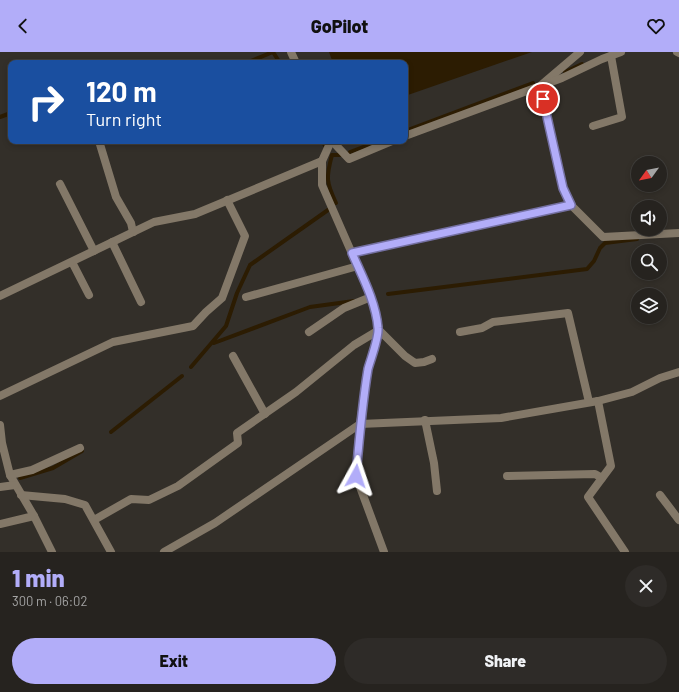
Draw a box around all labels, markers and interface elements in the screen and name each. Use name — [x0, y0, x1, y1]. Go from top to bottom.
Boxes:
icon: back — [12, 15, 34, 37]
text: GoPilot — [311, 15, 368, 37]
icon: heart — [645, 15, 667, 37]
text: 120 m — [86, 74, 157, 108]
icon: right — [20, 76, 72, 128]
pin — [526, 82, 560, 116]
icon: arrive — [532, 88, 554, 110]
text: Turn right — [86, 108, 162, 130]
north arrow — [631, 156, 667, 192]
map controls — [631, 156, 667, 324]
button: sound — [631, 200, 667, 236]
button: search — [631, 244, 667, 280]
button: layers — [631, 288, 667, 324]
position arrow — [335, 455, 377, 497]
text: 1 min — [12, 563, 65, 592]
button: close — [625, 565, 667, 607]
text: 300 m · 06:02 — [12, 593, 87, 609]
button: Exit — [12, 638, 336, 684]
button: Share — [344, 638, 667, 684]

